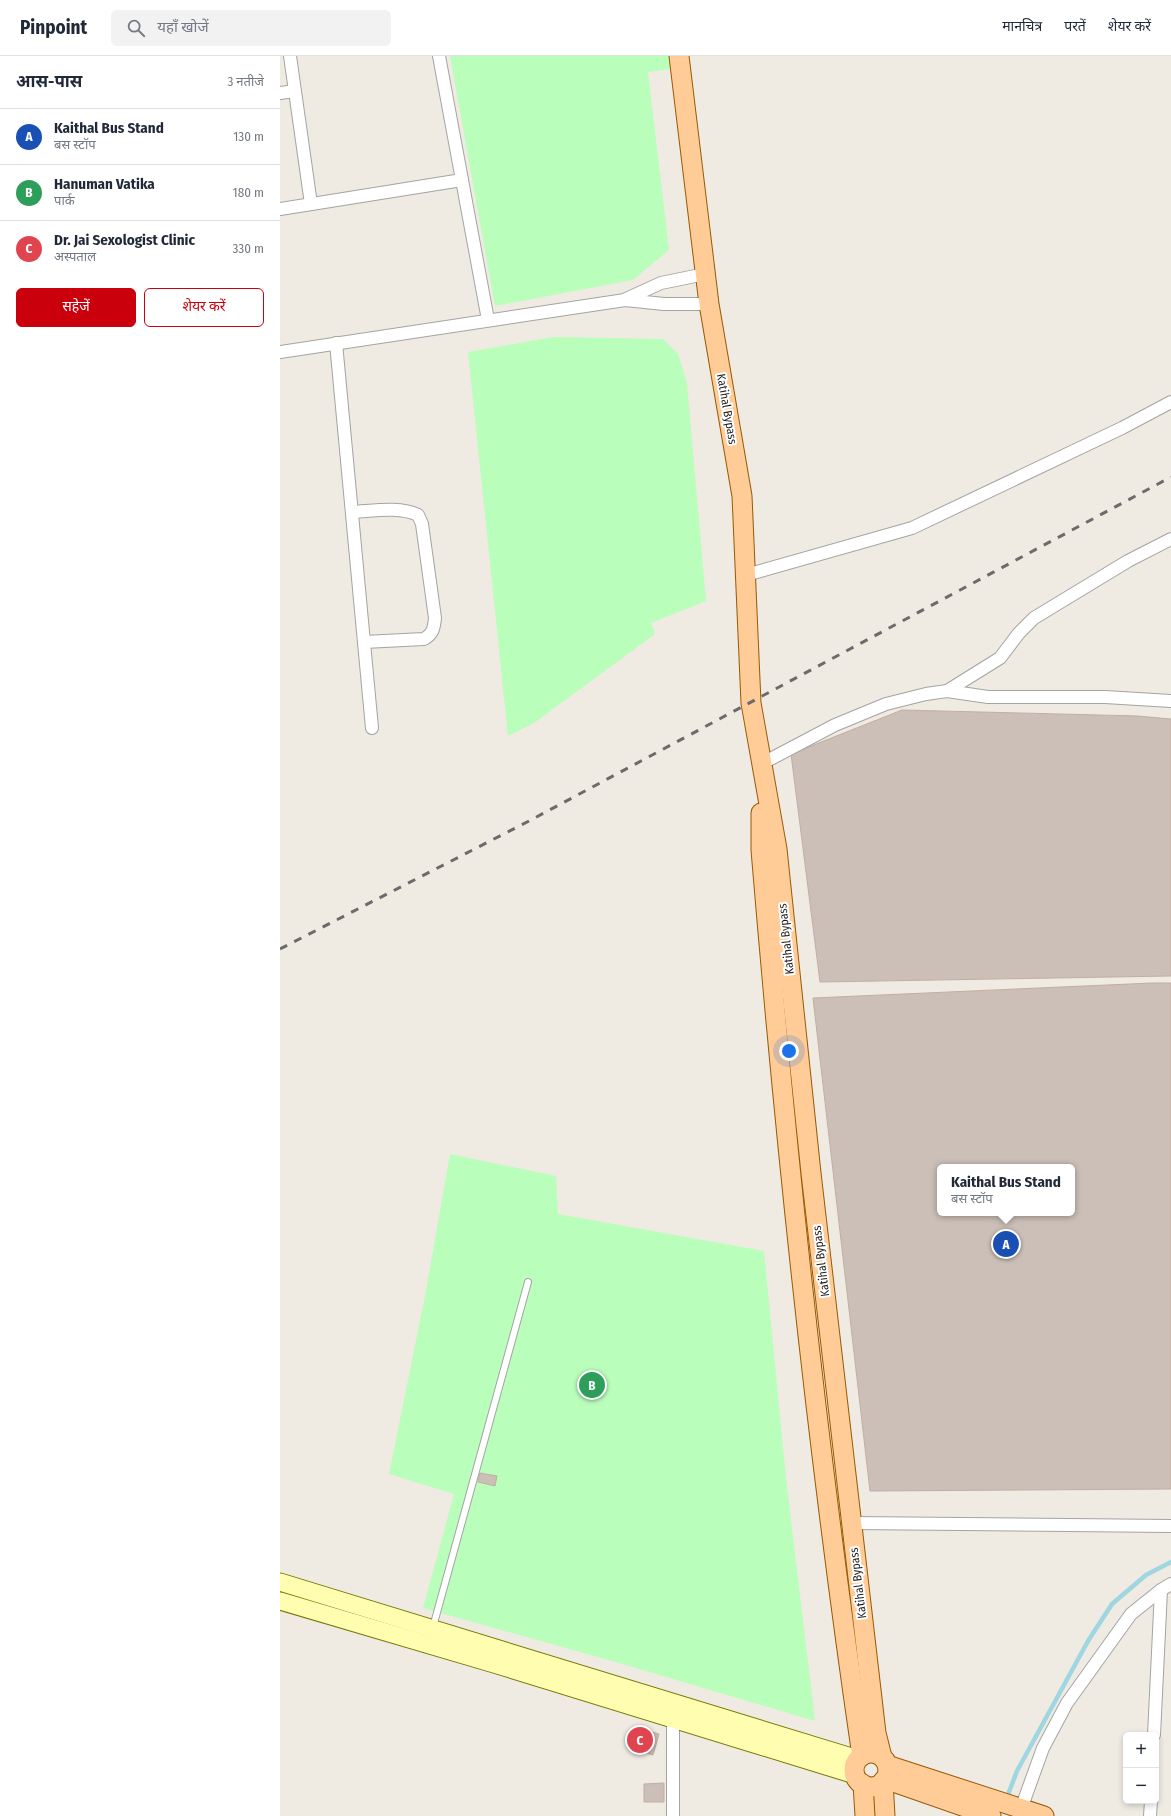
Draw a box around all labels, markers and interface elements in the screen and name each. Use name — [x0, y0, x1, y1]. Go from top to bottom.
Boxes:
search box — [111, 10, 391, 46]
text: Pinpoint — [20, 16, 87, 39]
icon: search — [125, 17, 147, 39]
text: यहाँ खोजें — [157, 18, 209, 36]
text: मानचित्र — [1002, 18, 1042, 35]
text: परतें — [1064, 18, 1086, 35]
text: शेयर करें — [1108, 18, 1151, 35]
text: आस-पास — [16, 71, 82, 92]
text: 3 नतीजे — [227, 74, 264, 89]
text: Kaithal Bus Stand — [54, 119, 164, 137]
text: A — [25, 129, 33, 144]
text: 130 m — [233, 129, 264, 144]
text: बस स्टॉप — [54, 137, 96, 152]
text: Hanuman Vatika — [54, 175, 155, 193]
text: B — [25, 185, 33, 200]
text: 180 m — [233, 185, 264, 200]
text: पार्क — [54, 193, 75, 208]
text: Dr. Jai Sexologist Clinic — [54, 231, 195, 249]
text: C — [26, 241, 32, 256]
text: 330 m — [232, 241, 264, 256]
text: अस्पताल — [54, 249, 96, 264]
button: सहेजें — [16, 288, 136, 327]
button: शेयर करें — [144, 288, 264, 327]
street label: Katihal Bypass — [714, 373, 740, 445]
street label: Katihal Bypass — [775, 903, 797, 975]
your location — [779, 1041, 799, 1061]
popup — [937, 1164, 1075, 1216]
text: Kaithal Bus Stand — [951, 1173, 1061, 1191]
text: बस स्टॉप — [951, 1191, 993, 1206]
street label: Katihal Bypass — [810, 1225, 832, 1297]
pin: A — [993, 1229, 1019, 1259]
pin: B — [579, 1370, 605, 1400]
street label: Katihal Bypass — [847, 1547, 869, 1619]
pin: C — [627, 1725, 653, 1755]
map controls — [1123, 1732, 1159, 1804]
button: + — [1123, 1732, 1159, 1768]
button: − — [1123, 1768, 1159, 1804]

